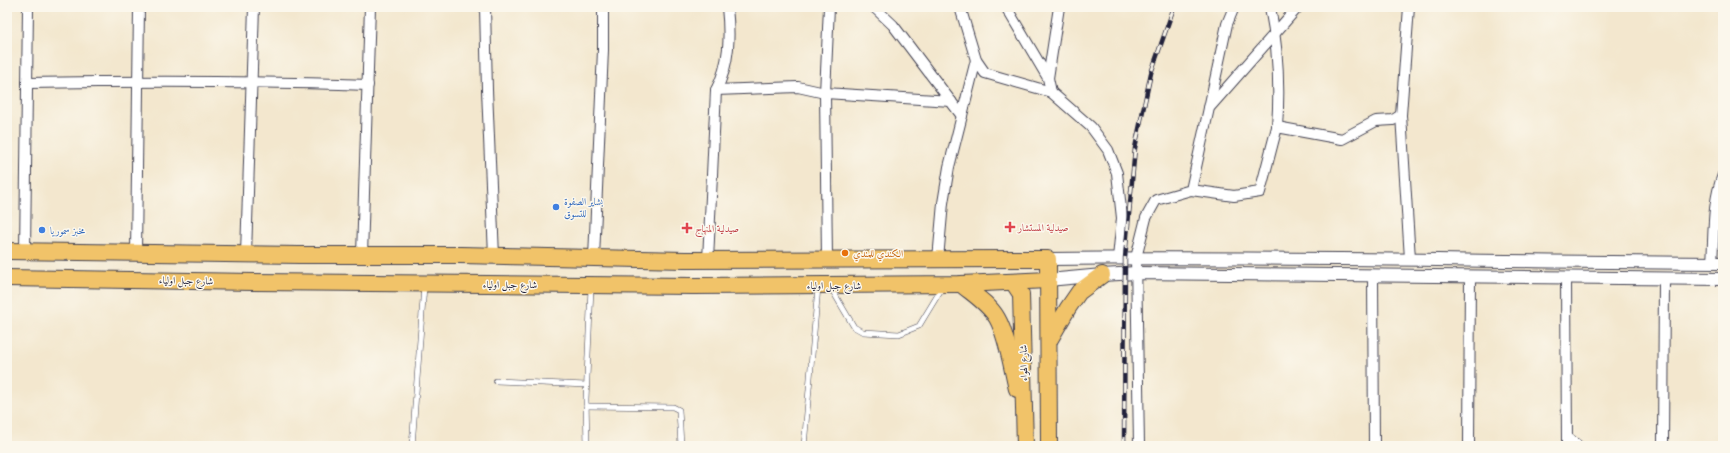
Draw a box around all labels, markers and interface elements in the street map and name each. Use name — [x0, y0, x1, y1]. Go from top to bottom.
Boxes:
place label: بشاير الصفوة للتسوق — [564, 195, 604, 220]
marker: بشاير الصفوة للتسوق — [551, 202, 561, 212]
place label: صيدلية المستشار — [1017, 221, 1069, 234]
place label: صيدلية المنهاج — [695, 222, 739, 238]
marker: صيدلية المستشار — [1005, 222, 1015, 232]
marker: صيدلية المنهاج — [682, 223, 692, 233]
place label: مخبز سموريا — [50, 224, 85, 237]
marker: مخبز سموريا — [37, 225, 47, 235]
place label: الكندي للمندي — [853, 247, 903, 262]
marker: الكندي للمندي — [840, 248, 850, 258]
street label: شارع جبل اولياء — [159, 274, 214, 290]
street label: شارع جبل اولياء — [483, 278, 538, 294]
street label: شارع جبل اولياء — [807, 279, 862, 295]
street label: شارع الهواء — [1017, 344, 1033, 381]

